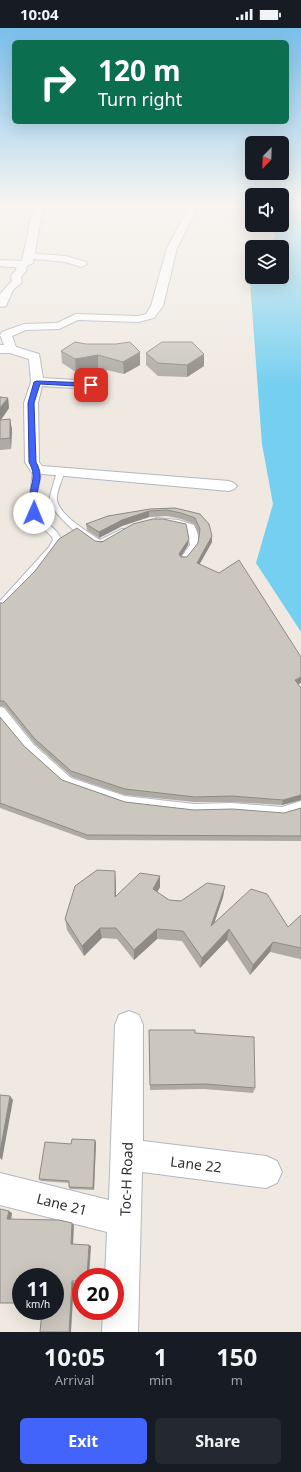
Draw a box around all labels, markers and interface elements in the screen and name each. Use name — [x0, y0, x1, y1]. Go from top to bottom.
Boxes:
text: 10:04 — [20, 4, 59, 24]
text: 120 m — [98, 51, 181, 89]
icon: right — [32, 56, 84, 108]
text: Turn right — [98, 87, 182, 111]
north arrow — [245, 136, 289, 180]
map controls — [245, 136, 289, 284]
button: sound — [245, 188, 289, 232]
button: layers — [245, 240, 289, 284]
pin — [74, 368, 108, 402]
icon: arrive — [80, 374, 102, 396]
position arrow — [13, 492, 55, 534]
street label: Toc-H Road — [115, 1142, 137, 1216]
street label: Lane 22 — [169, 1151, 223, 1177]
street label: Lane 21 — [35, 1189, 89, 1219]
speed limit sign: 20 — [72, 1268, 124, 1320]
text: 11 — [27, 1275, 49, 1302]
text: km/h — [26, 1297, 50, 1311]
text: 10:05 — [44, 1340, 105, 1373]
text: 1 — [154, 1340, 168, 1373]
text: 150 — [216, 1340, 257, 1373]
text: Arrival — [55, 1371, 94, 1389]
text: min — [149, 1371, 172, 1389]
text: m — [231, 1371, 243, 1389]
button: Exit — [20, 1418, 147, 1464]
button: Share — [155, 1418, 281, 1464]

